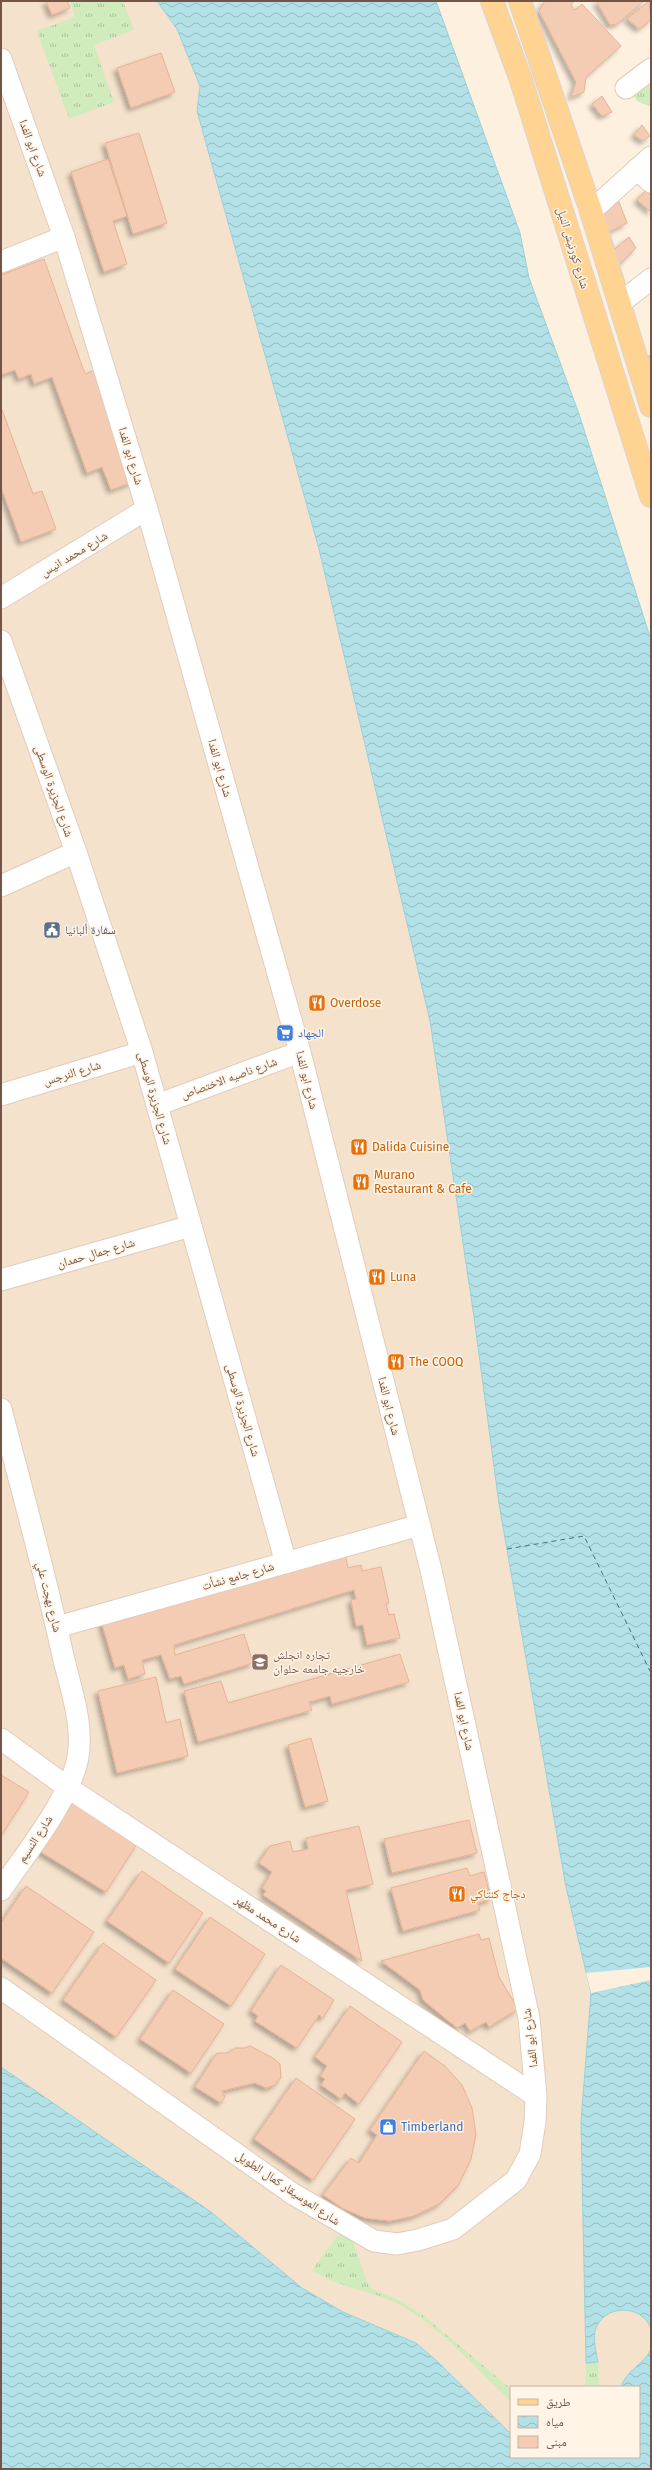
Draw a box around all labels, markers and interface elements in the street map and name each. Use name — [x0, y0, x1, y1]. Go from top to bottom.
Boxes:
street label: شارع ابو الفدا — [15, 118, 50, 179]
street label: شارع كورنيش النيل — [553, 206, 592, 291]
street label: شارع ابو الفدا — [115, 425, 146, 487]
street label: شارع محمد انيس — [38, 528, 111, 580]
street label: شارع ابو الفدا — [204, 737, 235, 799]
street label: شارع الجزيرة الوسطى — [31, 743, 76, 839]
public building icon: سفارة ألبانيا — [42, 920, 62, 940]
place label: سفارة ألبانيا — [65, 923, 116, 937]
restaurant icon: Overdose — [307, 993, 327, 1013]
place label: Overdose — [330, 996, 381, 1010]
supermarket icon: الجهاد — [275, 1023, 295, 1043]
place label: الجهاد — [298, 1026, 324, 1040]
street label: شارع ابو الفدا — [292, 1049, 321, 1111]
street label: شارع الجزيرة الوسطى — [134, 1050, 175, 1146]
street label: شارع ناصيه الاختصاص — [179, 1054, 279, 1103]
street label: شارع النرجس — [41, 1058, 103, 1089]
restaurant icon: Dalida Cuisine — [349, 1137, 369, 1157]
place label: Dalida Cuisine — [372, 1140, 449, 1154]
place label: Murano Restaurant & Cafe — [374, 1168, 472, 1196]
restaurant icon: Murano Restaurant & Cafe — [351, 1172, 371, 1192]
street label: شارع جمال حمدان — [56, 1235, 137, 1272]
restaurant icon: Luna — [367, 1267, 387, 1287]
place label: Luna — [390, 1270, 416, 1284]
restaurant icon: The COOQ — [386, 1352, 406, 1372]
place label: The COOQ — [409, 1355, 463, 1369]
street label: شارع الجزيرة الوسطى — [222, 1362, 263, 1458]
street label: شارع ابو الفدا — [374, 1375, 403, 1437]
street label: شارع جامع نشأت — [200, 1559, 276, 1594]
street label: شارع بهجت علي — [31, 1560, 65, 1634]
place label: تجاره انجلش خارجيه جامعه حلوان — [273, 1648, 365, 1676]
school or university icon: تجاره انجلش خارجيه جامعه حلوان — [250, 1652, 270, 1672]
street label: شارع ابو الفدا — [450, 1690, 477, 1752]
street label: شارع النسيم — [15, 1813, 56, 1866]
restaurant icon: دجاج كنتاكي — [447, 1884, 467, 1904]
place label: دجاج كنتاكي — [470, 1887, 526, 1904]
street label: شارع محمد مظهر — [231, 1892, 304, 1946]
street label: شارع ابو الفدا — [519, 2007, 542, 2068]
shop icon: Timberland — [378, 2117, 398, 2137]
place label: Timberland — [401, 2120, 463, 2134]
street label: شارع الموسيقار كمال الطويل — [233, 2148, 343, 2229]
legend — [510, 2386, 640, 2458]
text: طريق — [546, 2395, 571, 2409]
text: مياه — [546, 2415, 564, 2429]
text: مبنى — [546, 2435, 567, 2449]

